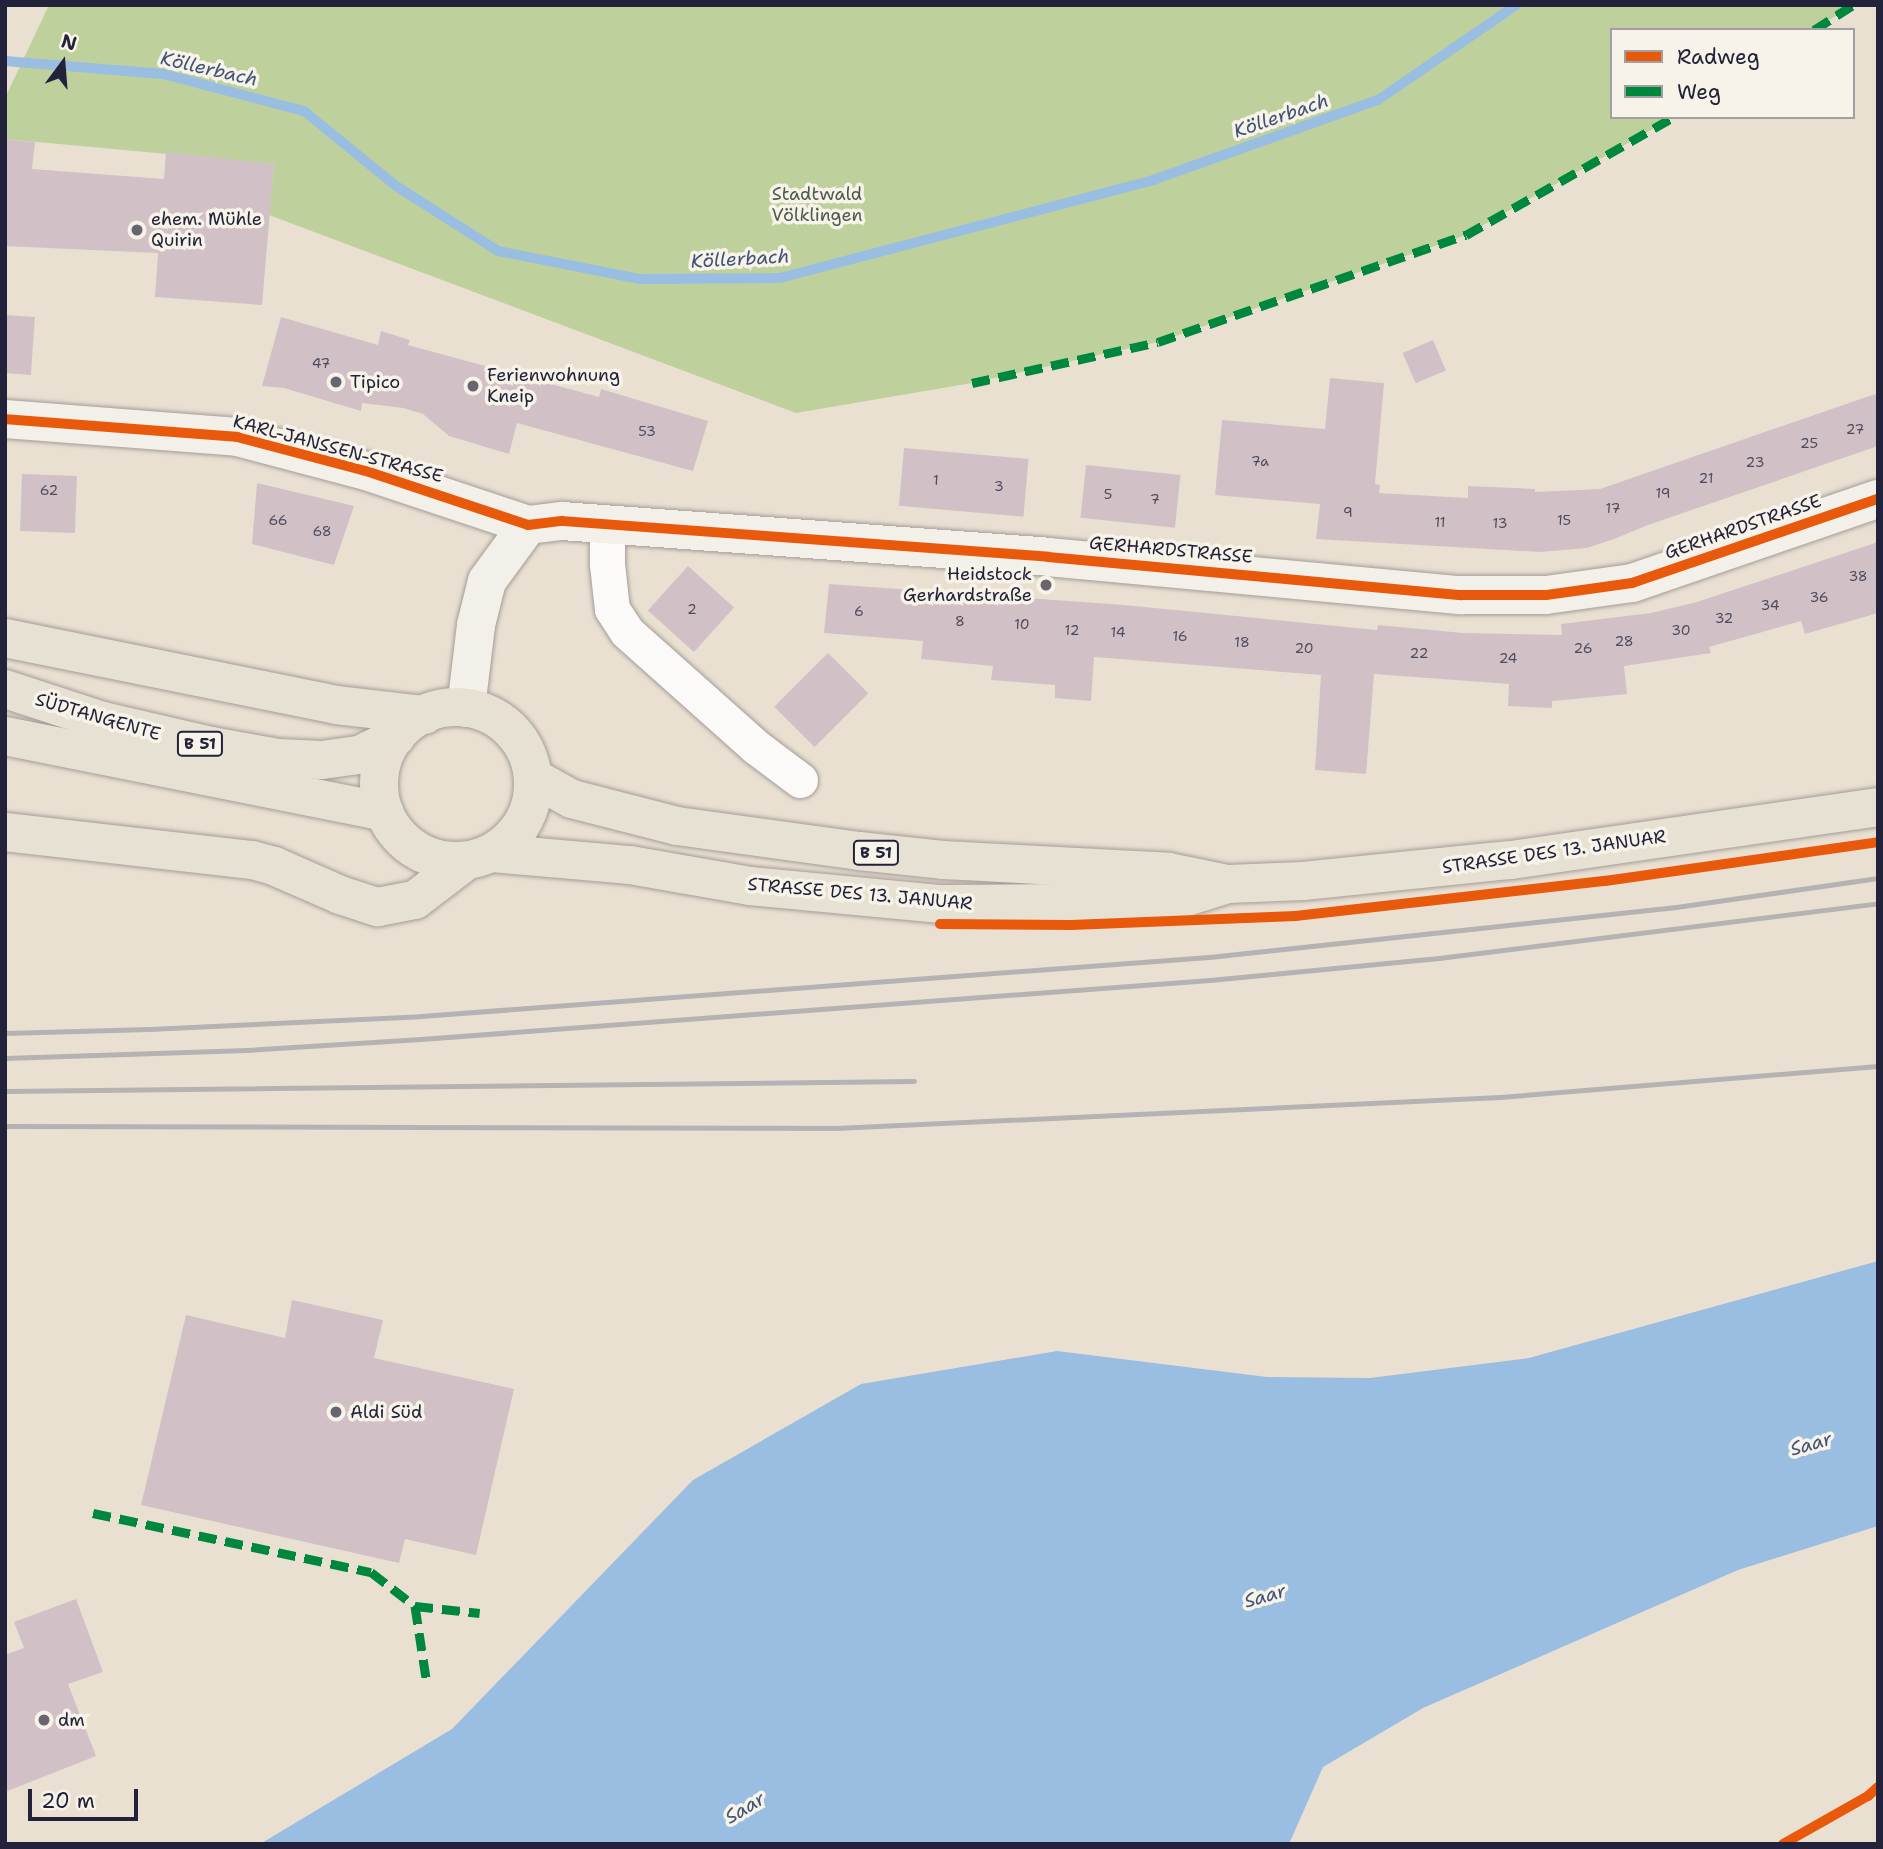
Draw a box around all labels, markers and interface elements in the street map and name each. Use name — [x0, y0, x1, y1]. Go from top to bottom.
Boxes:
north arrow — [28, 28, 98, 98]
text: N — [58, 28, 80, 56]
legend — [1610, 28, 1855, 119]
text: Radweg — [1677, 43, 1760, 71]
water label: Köllerbach — [158, 47, 260, 91]
text: Weg — [1677, 78, 1721, 106]
water label: Köllerbach — [1231, 89, 1331, 143]
park label: Stadtwald Völklingen — [771, 184, 863, 227]
place label: ehem. Mühle Quirin — [151, 209, 262, 252]
marker: ehem. Mühle Quirin — [129, 222, 145, 238]
water label: Köllerbach — [690, 245, 790, 273]
house number: 47 — [312, 355, 330, 371]
place label: Ferienwohnung Kneip — [487, 365, 620, 408]
place label: Tipico — [350, 371, 400, 393]
marker: Tipico — [328, 374, 344, 390]
marker: Ferienwohnung Kneip — [465, 378, 481, 394]
street label: KARL-JANSSEN-STRASSE — [231, 411, 445, 487]
house number: 27 — [1846, 421, 1864, 437]
house number: 53 — [638, 423, 656, 439]
house number: 25 — [1800, 435, 1818, 451]
house number: 7a — [1251, 453, 1269, 469]
house number: 23 — [1746, 454, 1764, 470]
house number: 21 — [1699, 470, 1713, 486]
house number: 1 — [933, 472, 939, 488]
house number: 3 — [994, 478, 1004, 494]
house number: 62 — [40, 482, 58, 498]
house number: 19 — [1655, 485, 1671, 501]
house number: 5 — [1104, 486, 1112, 502]
street label: GERHARDSTRASSE — [1662, 490, 1824, 564]
house number: 7 — [1150, 491, 1160, 507]
house number: 17 — [1606, 500, 1620, 516]
house number: 9 — [1343, 504, 1353, 520]
house number: 66 — [268, 512, 288, 528]
house number: 15 — [1557, 512, 1571, 528]
house number: 11 — [1434, 514, 1446, 530]
house number: 13 — [1493, 515, 1507, 531]
house number: 68 — [312, 523, 332, 539]
street label: GERHARDSTRASSE — [1088, 532, 1254, 568]
place label: Heidstock Gerhardstraße — [903, 564, 1032, 606]
house number: 38 — [1848, 568, 1868, 584]
marker: Heidstock Gerhardstraße — [1038, 577, 1054, 593]
house number: 36 — [1809, 589, 1829, 605]
house number: 34 — [1760, 597, 1780, 613]
house number: 2 — [687, 601, 697, 617]
house number: 6 — [854, 603, 864, 619]
house number: 32 — [1715, 610, 1733, 626]
house number: 8 — [955, 613, 965, 629]
house number: 10 — [1014, 616, 1030, 632]
house number: 12 — [1065, 622, 1079, 638]
house number: 30 — [1671, 622, 1691, 638]
house number: 14 — [1110, 624, 1126, 640]
house number: 16 — [1172, 628, 1188, 644]
house number: 28 — [1614, 633, 1634, 649]
house number: 18 — [1234, 634, 1250, 650]
house number: 20 — [1294, 640, 1314, 656]
house number: 26 — [1574, 640, 1592, 656]
house number: 22 — [1410, 645, 1428, 661]
house number: 24 — [1499, 650, 1517, 666]
street label: SÜDTANGENTE — [33, 689, 163, 745]
road number: B 51 — [176, 732, 224, 757]
street label: STRASSE DES 13. JANUAR — [1441, 826, 1667, 878]
road number: B 51 — [852, 840, 900, 866]
street label: STRASSE DES 13. JANUAR — [747, 873, 973, 915]
place label: Aldi Süd — [350, 1401, 422, 1423]
marker: Aldi Süd — [328, 1404, 344, 1420]
water label: Saar — [1787, 1427, 1835, 1461]
water label: Saar — [1241, 1579, 1289, 1613]
place label: dm — [58, 1709, 85, 1731]
marker: dm — [36, 1712, 52, 1728]
scale bar — [32, 1776, 142, 1820]
text: 20 m — [41, 1787, 95, 1815]
water label: Saar — [721, 1787, 769, 1829]

